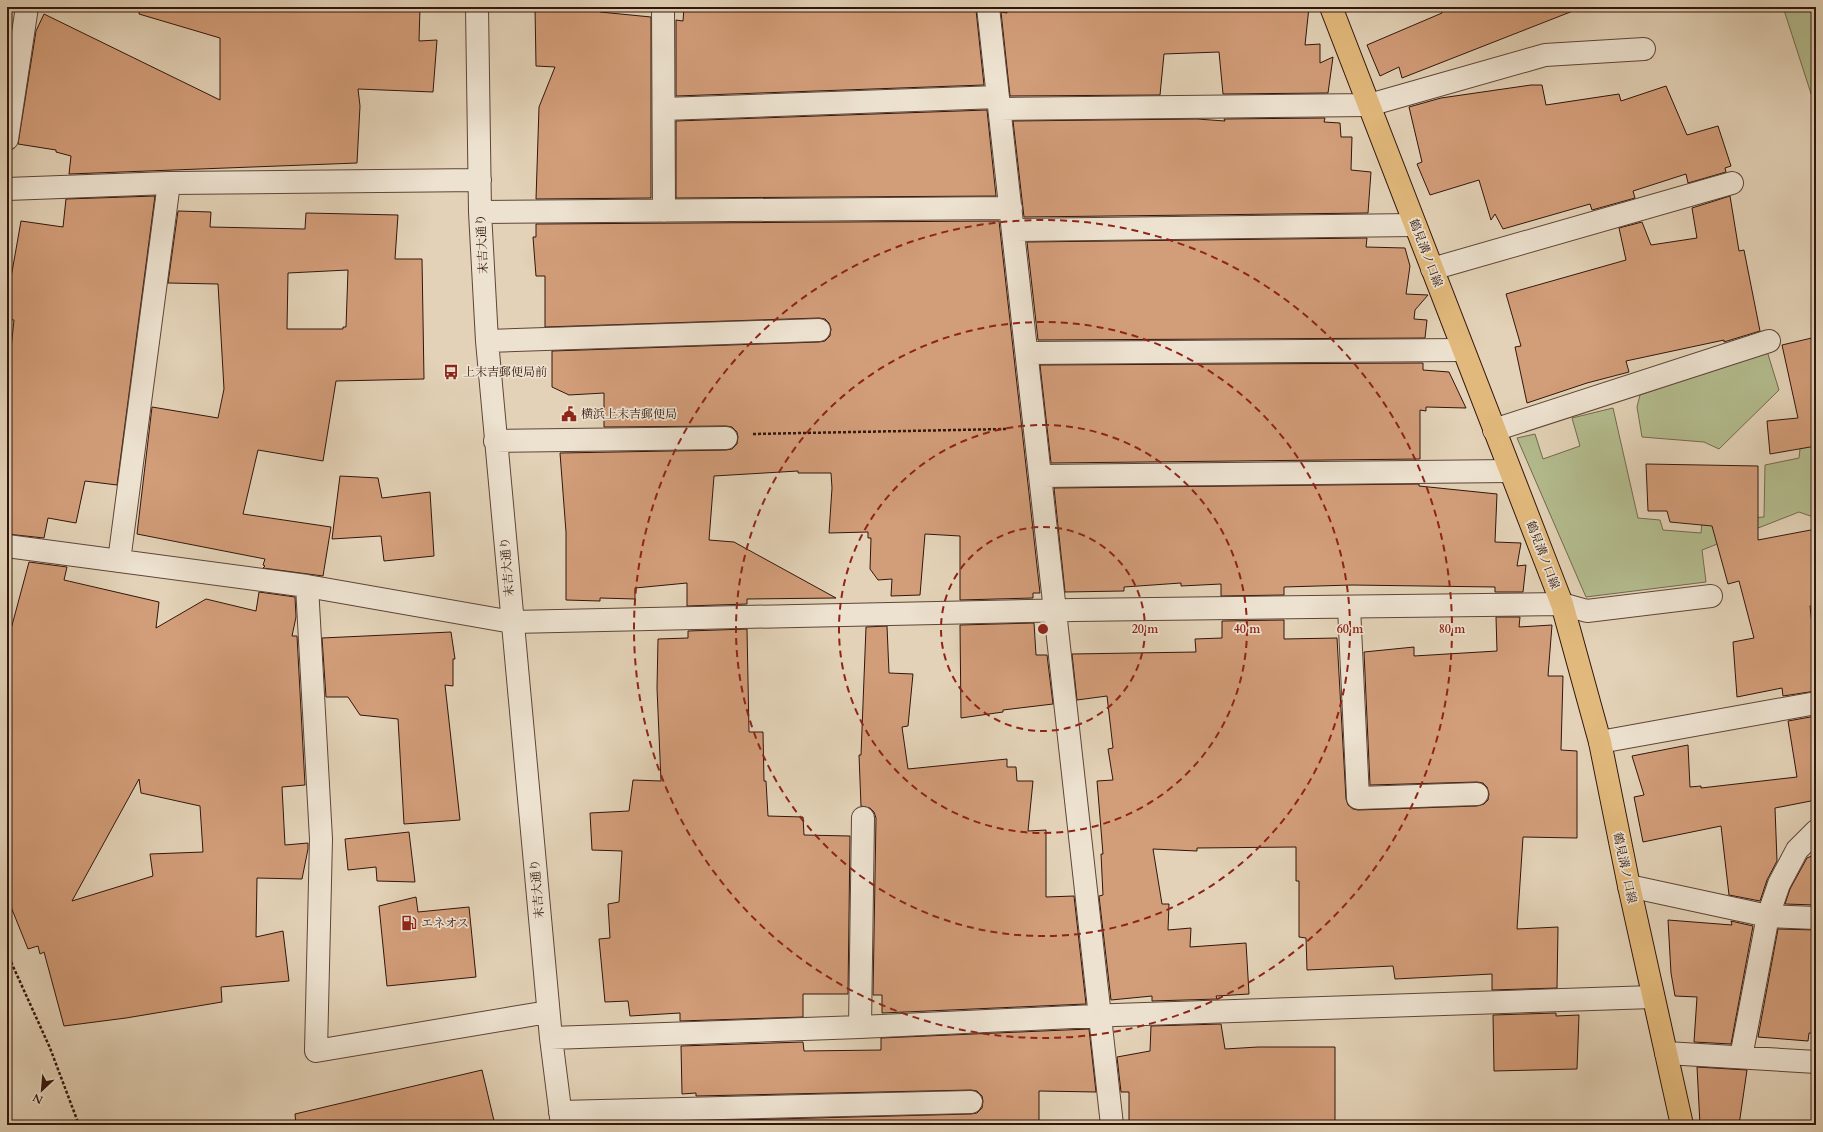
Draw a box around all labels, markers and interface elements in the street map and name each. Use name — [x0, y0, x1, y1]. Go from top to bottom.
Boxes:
street label: 末吉大通り — [472, 214, 492, 274]
street label: 鶴見溝ノ口線 — [1406, 217, 1446, 289]
bus stop icon: 上末吉郵便局前 — [442, 363, 460, 381]
place label: 上末吉郵便局前 — [463, 364, 547, 380]
public building icon: 横浜上末吉郵便局 — [560, 405, 578, 423]
place label: 横浜上末吉郵便局 — [581, 406, 677, 422]
street label: 鶴見溝ノ口線 — [1523, 519, 1563, 591]
street label: 末吉大通り — [496, 536, 518, 598]
text: 20 m — [1132, 621, 1159, 637]
text: 40 m — [1234, 621, 1261, 637]
text: 60 m — [1337, 621, 1364, 637]
text: 80 m — [1439, 621, 1466, 637]
centre of rings — [1036, 622, 1050, 636]
street label: 鶴見溝ノ口線 — [1610, 831, 1640, 905]
street label: 末吉大通り — [526, 858, 548, 920]
fuel station icon: エネオス — [400, 914, 418, 932]
place label: エネオス — [421, 915, 469, 931]
north arrow — [22, 1070, 62, 1110]
text: N — [30, 1090, 45, 1107]

